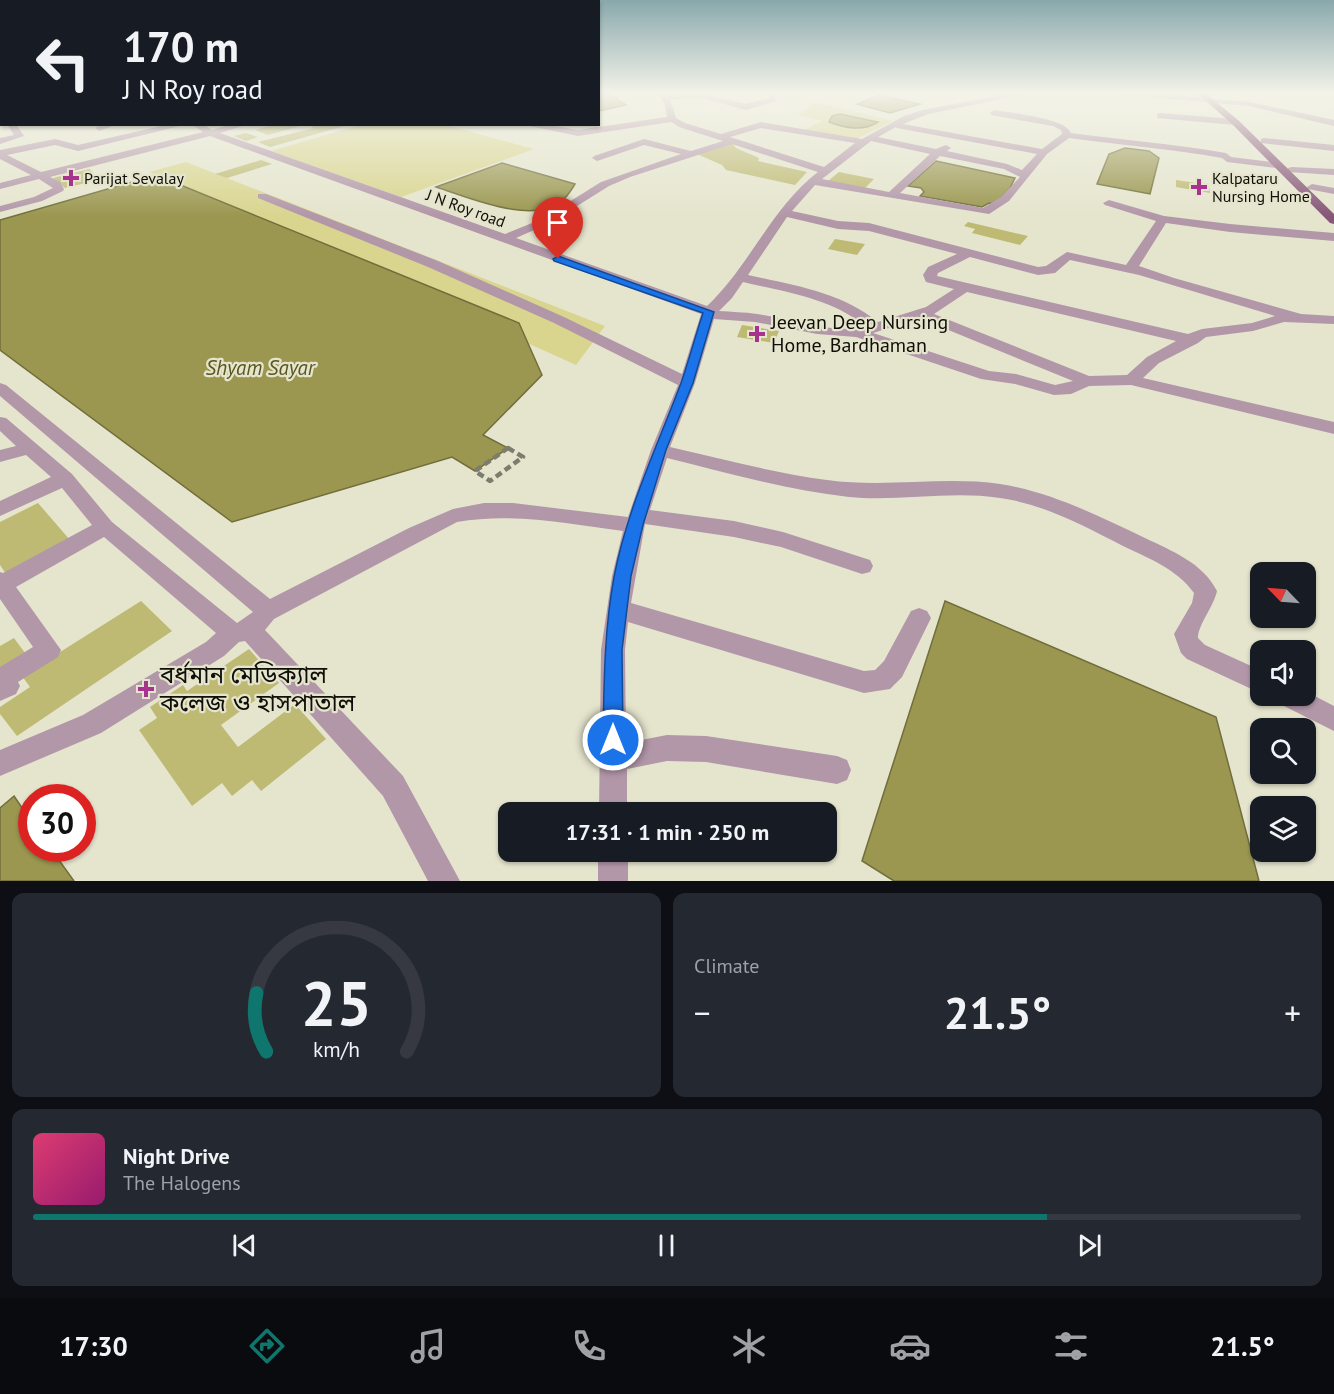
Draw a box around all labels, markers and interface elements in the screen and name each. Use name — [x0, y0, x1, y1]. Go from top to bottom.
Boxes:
text: 170 m — [123, 19, 239, 74]
icon: left — [24, 24, 102, 102]
text: J N Roy road — [123, 72, 263, 106]
place label: Parijat Sevalay — [84, 168, 184, 188]
place label: Kalpataru Nursing Home — [1212, 168, 1310, 206]
marker: Parijat Sevalay — [62, 169, 80, 187]
marker: Kalpataru Nursing Home — [1190, 178, 1208, 196]
street label: J N Roy road — [423, 184, 508, 232]
pin — [532, 197, 583, 259]
icon: arrive — [541, 206, 574, 239]
place label: Jeevan Deep Nursing Home, Bardhaman — [770, 309, 948, 358]
marker: Jeevan Deep Nursing Home, Bardhaman — [748, 325, 766, 343]
water label: Shyam Sayar — [205, 354, 317, 381]
north arrow — [1250, 562, 1316, 628]
map controls — [1250, 562, 1316, 862]
button: sound — [1250, 640, 1316, 706]
place label: বর্ধমান মেডিক্যাল কলেজ ও হাসপাতাল — [159, 659, 356, 718]
marker: বর্ধমান মেডিক্যাল কলেজ ও হাসপাতাল — [137, 680, 155, 698]
position arrow — [581, 708, 645, 772]
button: search — [1250, 718, 1316, 784]
speed limit sign: 30 — [18, 784, 96, 862]
button: layers — [1250, 796, 1316, 862]
text: 17:31 · 1 min · 250 m — [566, 818, 769, 846]
text: Climate — [694, 953, 760, 979]
text: 25 — [301, 962, 372, 1043]
text: 21.5° — [944, 983, 1051, 1041]
text: − — [694, 991, 711, 1034]
text: + — [1284, 991, 1301, 1034]
text: km/h — [313, 1035, 360, 1063]
text: Night Drive — [123, 1142, 230, 1170]
text: The Halogens — [123, 1170, 241, 1196]
icon: previous — [228, 1229, 261, 1262]
icon: pause — [650, 1229, 683, 1262]
icon: next — [1073, 1229, 1106, 1262]
icon: directions — [246, 1325, 288, 1367]
icon: music — [407, 1325, 449, 1367]
icon: phone — [568, 1325, 610, 1367]
icon: climate — [728, 1325, 770, 1367]
icon: car — [889, 1325, 931, 1367]
icon: filters — [1050, 1325, 1092, 1367]
text: 17:30 — [59, 1329, 128, 1363]
text: 21.5° — [1210, 1329, 1275, 1363]

